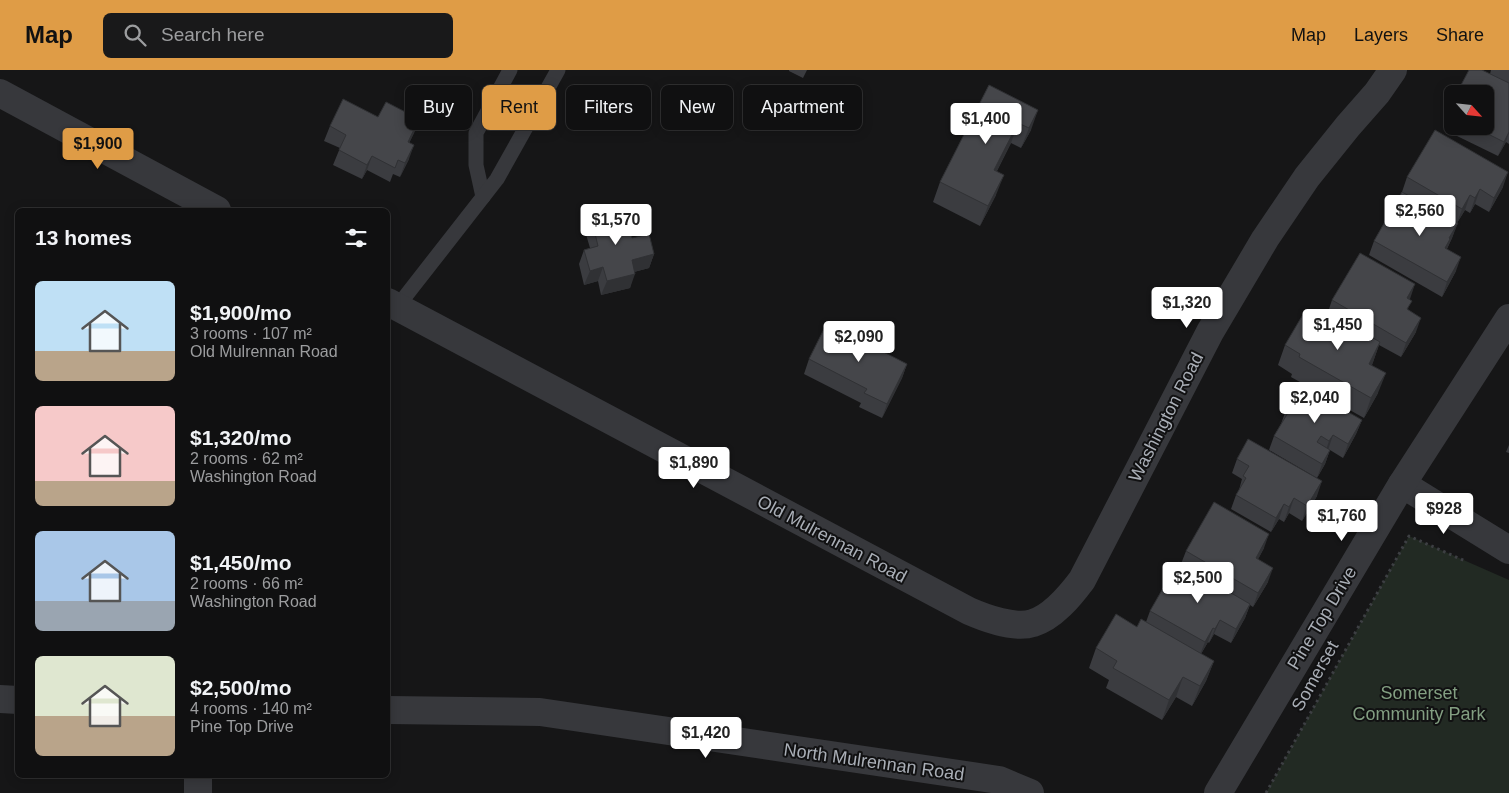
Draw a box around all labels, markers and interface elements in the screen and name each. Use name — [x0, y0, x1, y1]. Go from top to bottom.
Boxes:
search box — [103, 13, 453, 58]
text: Map — [25, 21, 73, 48]
icon: search — [121, 21, 149, 49]
text: Search here — [161, 24, 265, 45]
text: Map — [1291, 25, 1326, 45]
text: Layers — [1354, 25, 1408, 45]
text: Share — [1436, 25, 1484, 45]
chip: Buy — [405, 85, 472, 130]
chip: Rent — [482, 85, 556, 130]
chip: Filters — [566, 85, 651, 130]
chip: New — [661, 85, 733, 130]
chip: Apartment — [743, 85, 862, 130]
north arrow — [1444, 85, 1494, 135]
map controls — [1444, 85, 1494, 135]
pin: $1,400 — [945, 102, 1027, 145]
text: $1,400 — [962, 110, 1010, 127]
pin: $1,900 — [57, 128, 139, 170]
text: $1,900 — [74, 135, 122, 152]
pin: $2,560 — [1379, 194, 1461, 237]
text: $2,560 — [1396, 202, 1444, 219]
pin: $1,570 — [575, 204, 657, 246]
text: $1,570 — [592, 211, 640, 228]
icon: filters — [342, 224, 370, 252]
text: 13 homes — [35, 226, 132, 249]
pin: $1,320 — [1146, 286, 1228, 329]
text: $1,320 — [1163, 294, 1211, 311]
icon: home — [75, 301, 135, 361]
text: $1,900/mo — [190, 301, 292, 324]
pin: $1,450 — [1297, 308, 1379, 351]
text: $1,450 — [1314, 316, 1362, 333]
pin: $2,090 — [818, 320, 900, 363]
text: 3 rooms · 107 m² — [190, 325, 312, 342]
text: $2,090 — [835, 328, 883, 345]
text: Old Mulrennan Road — [190, 343, 338, 360]
street label: Washington Road — [1125, 349, 1207, 485]
pin: $2,040 — [1274, 382, 1356, 424]
text: $2,040 — [1291, 389, 1339, 406]
icon: home — [75, 426, 135, 486]
text: $1,320/mo — [190, 426, 292, 449]
pin: $1,890 — [653, 446, 735, 489]
text: 2 rooms · 62 m² — [190, 450, 303, 467]
text: $1,890 — [670, 454, 718, 471]
text: Washington Road — [190, 468, 317, 485]
street label: Old Mulrennan Road — [754, 491, 910, 587]
pin: $928 — [1414, 492, 1474, 535]
pin: $1,760 — [1301, 500, 1383, 542]
text: $928 — [1426, 500, 1462, 517]
text: $1,760 — [1318, 507, 1366, 524]
icon: home — [75, 551, 135, 611]
text: $1,450/mo — [190, 551, 292, 574]
pin: $2,500 — [1157, 562, 1239, 604]
street label: Pine Top Drive — [1283, 563, 1361, 673]
text: $2,500 — [1174, 569, 1222, 586]
text: 2 rooms · 66 m² — [190, 575, 303, 592]
text: Washington Road — [190, 593, 317, 610]
street label: Somerset — [1288, 637, 1342, 715]
icon: home — [75, 676, 135, 736]
text: $2,500/mo — [190, 676, 292, 699]
park label: Somerset Community Park — [1352, 683, 1487, 724]
text: 4 rooms · 140 m² — [190, 700, 312, 717]
pin: $1,420 — [665, 716, 747, 759]
text: Pine Top Drive — [190, 718, 294, 735]
text: $1,420 — [682, 724, 730, 741]
street label: North Mulrennan Road — [782, 739, 966, 785]

